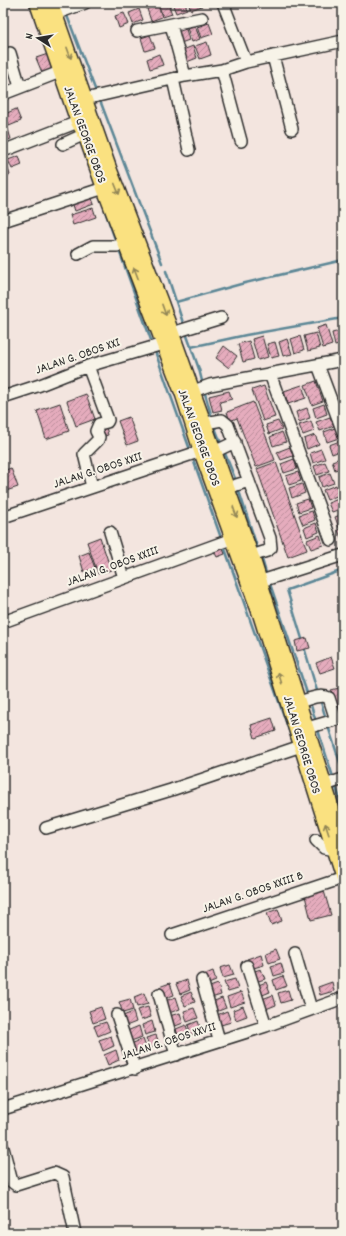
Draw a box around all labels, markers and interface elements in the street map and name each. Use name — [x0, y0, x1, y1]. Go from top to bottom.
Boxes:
north arrow — [18, 18, 58, 58]
text: N — [22, 31, 39, 41]
one-way arrow — [65, 46, 73, 58]
street label: JALAN GEORGE OBOS — [58, 84, 110, 187]
one-way arrow — [114, 182, 121, 194]
one-way arrow — [131, 268, 139, 280]
one-way arrow — [160, 303, 168, 315]
street label: JALAN G. OBOS XXI — [33, 334, 123, 380]
street label: JALAN GEORGE OBOS — [172, 387, 224, 490]
street label: JALAN G. OBOS XXII — [51, 448, 145, 494]
one-way arrow — [232, 505, 239, 518]
street label: JALAN G. OBOS XXIII — [64, 542, 162, 592]
one-way arrow — [276, 672, 283, 685]
street label: JALAN GEORGE OBOS — [277, 693, 325, 797]
one-way arrow — [323, 822, 330, 835]
street label: JALAN G. OBOS XXIII B — [200, 867, 306, 919]
street label: JALAN G. OBOS XXVII — [119, 1018, 219, 1066]

